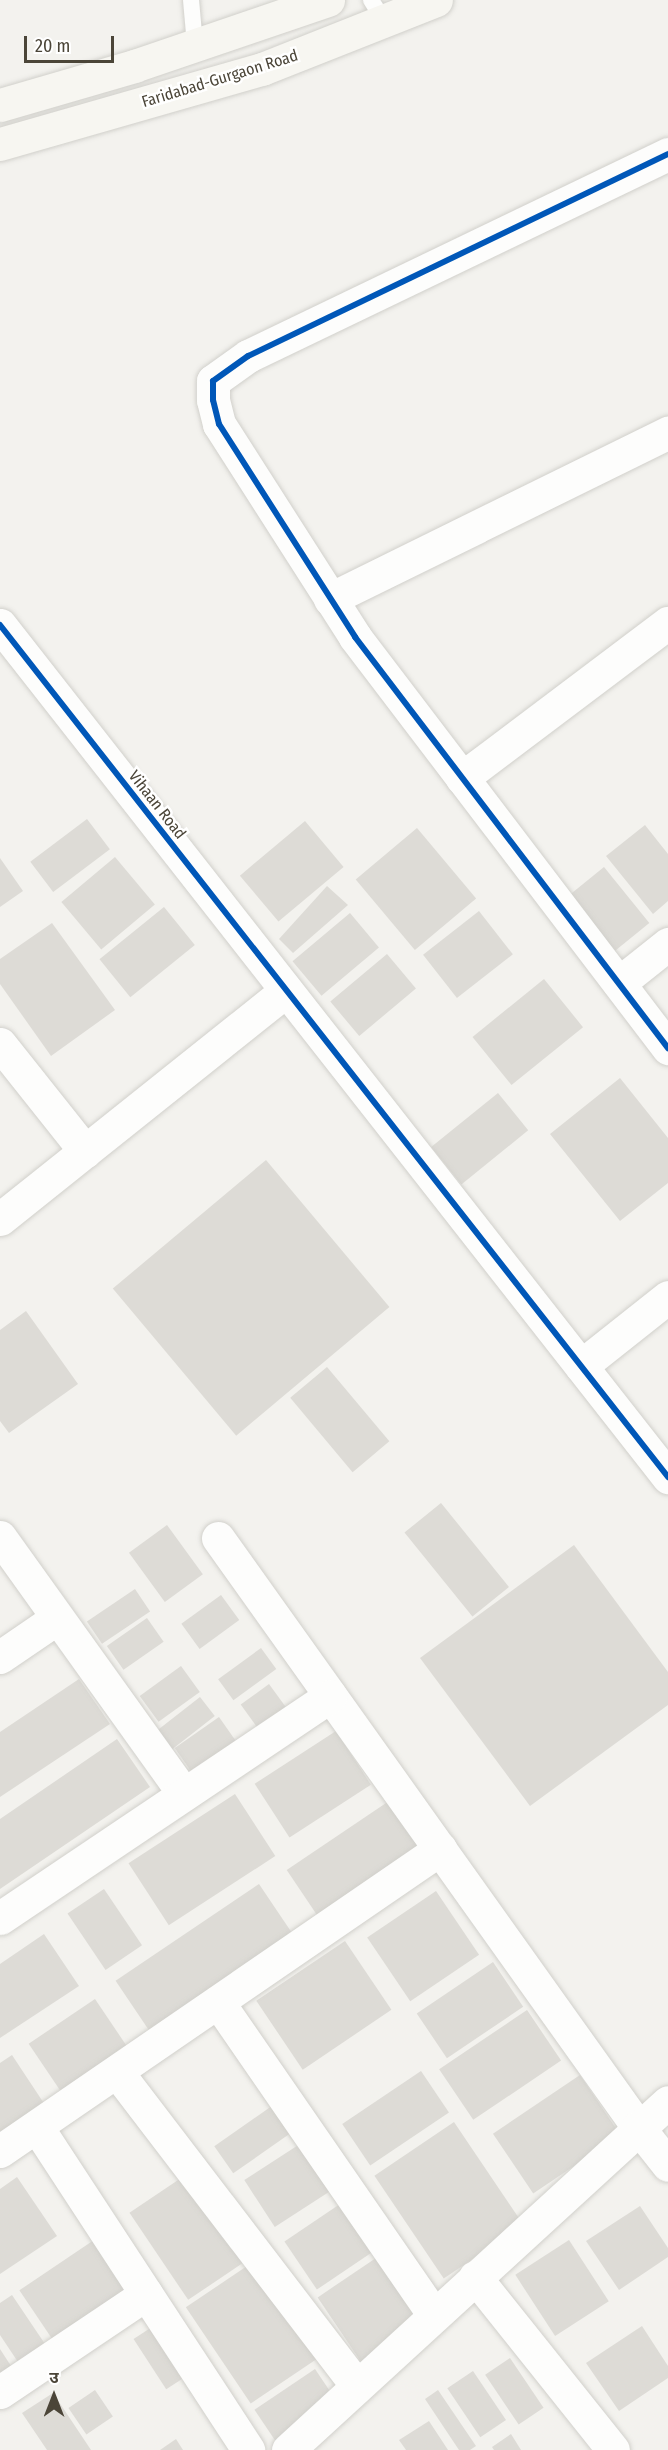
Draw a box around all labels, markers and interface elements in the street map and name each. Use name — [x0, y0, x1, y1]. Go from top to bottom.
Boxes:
scale bar — [27, 24, 117, 62]
text: 20 m — [35, 35, 70, 57]
street label: Faridabad-Gurgaon Road — [140, 46, 300, 112]
street label: Vihaan Road — [124, 767, 190, 843]
north arrow — [24, 2366, 84, 2426]
text: उ — [49, 2368, 59, 2387]

